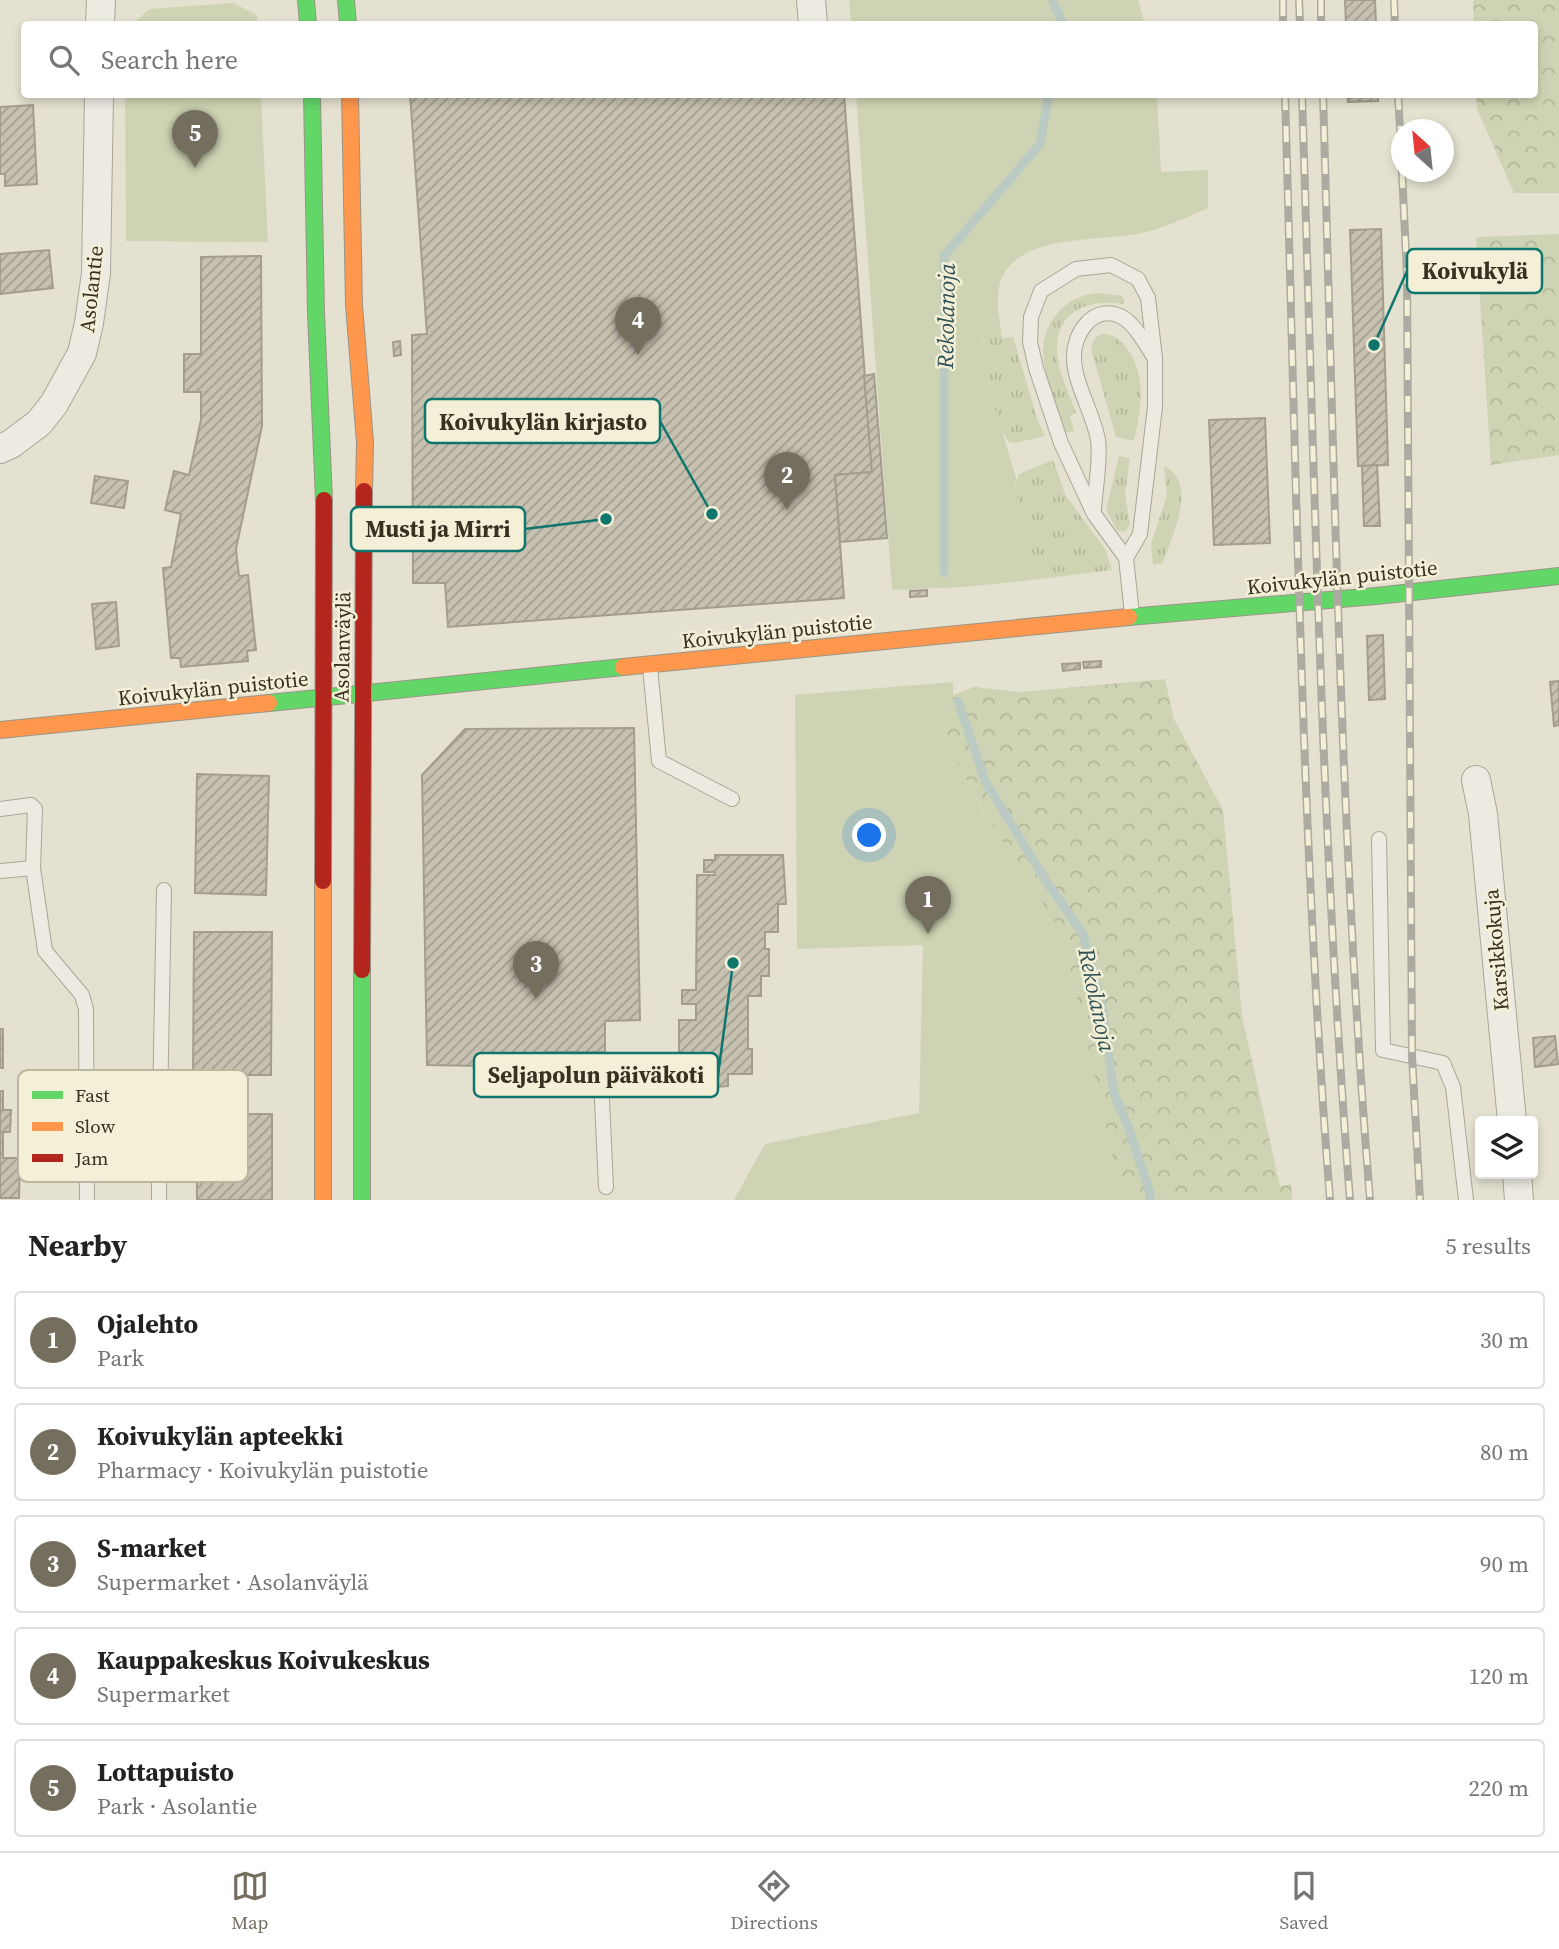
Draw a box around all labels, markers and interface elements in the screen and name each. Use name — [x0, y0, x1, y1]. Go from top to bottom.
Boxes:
search box — [21, 21, 1538, 98]
icon: search — [45, 41, 83, 79]
text: Search here — [101, 42, 238, 78]
pin: 5 — [172, 110, 218, 168]
north arrow — [1391, 119, 1454, 182]
street label: Asolantie — [72, 244, 110, 334]
callout: Koivukylä — [1407, 249, 1542, 293]
text: Koivukylä — [1422, 255, 1529, 287]
water label: Rekolanoja — [929, 263, 963, 370]
pin: 4 — [615, 297, 661, 355]
callout: Koivukylän kirjasto — [425, 399, 660, 443]
text: Koivukylän kirjasto — [439, 406, 647, 438]
pin: 2 — [764, 452, 810, 510]
callout: Musti ja Mirri — [351, 507, 525, 551]
text: Musti ja Mirri — [365, 513, 511, 545]
street label: Koivukylän puistotie — [1245, 553, 1439, 601]
street label: Asolanväylä — [327, 591, 357, 703]
street label: Koivukylän puistotie — [680, 607, 874, 655]
street label: Koivukylän puistotie — [116, 664, 310, 712]
your location — [852, 818, 886, 852]
pin: 1 — [905, 876, 951, 934]
street label: Karsikkokuja — [1476, 887, 1516, 1012]
pin: 3 — [513, 941, 559, 999]
water label: Rekolanoja — [1070, 944, 1124, 1055]
callout: Seljapolun päiväkoti — [474, 1053, 718, 1097]
text: Seljapolun päiväkoti — [488, 1059, 704, 1091]
legend — [18, 1070, 248, 1182]
text: Fast — [75, 1082, 110, 1108]
text: Slow — [75, 1113, 116, 1139]
map controls — [1475, 1116, 1538, 1179]
button: layers — [1475, 1116, 1538, 1179]
text: Jam — [74, 1145, 108, 1171]
text: Nearby — [28, 1225, 127, 1266]
text: 5 results — [1445, 1230, 1531, 1262]
text: Ojalehto — [97, 1306, 198, 1342]
text: 1 — [47, 1324, 59, 1356]
text: 30 m — [1480, 1324, 1529, 1356]
text: Park — [97, 1342, 144, 1374]
text: Koivukylän apteekki — [97, 1418, 343, 1454]
text: 2 — [47, 1436, 59, 1468]
text: 80 m — [1480, 1436, 1529, 1468]
text: Pharmacy · Koivukylän puistotie — [97, 1454, 429, 1486]
text: S-market — [97, 1530, 206, 1566]
text: 3 — [47, 1548, 59, 1580]
text: 90 m — [1480, 1548, 1529, 1580]
text: Supermarket · Asolanväylä — [97, 1566, 369, 1598]
text: Kauppakeskus Koivukeskus — [97, 1642, 430, 1678]
text: 4 — [47, 1660, 59, 1692]
text: 120 m — [1468, 1660, 1529, 1692]
text: Supermarket — [97, 1678, 230, 1710]
text: Lottapuisto — [97, 1754, 234, 1790]
text: 5 — [47, 1772, 59, 1804]
text: 220 m — [1468, 1772, 1529, 1804]
text: Park · Asolantie — [97, 1790, 258, 1822]
tab: Map — [231, 1867, 269, 1935]
tab: Directions — [730, 1867, 818, 1935]
tab: Saved — [1280, 1867, 1328, 1935]

